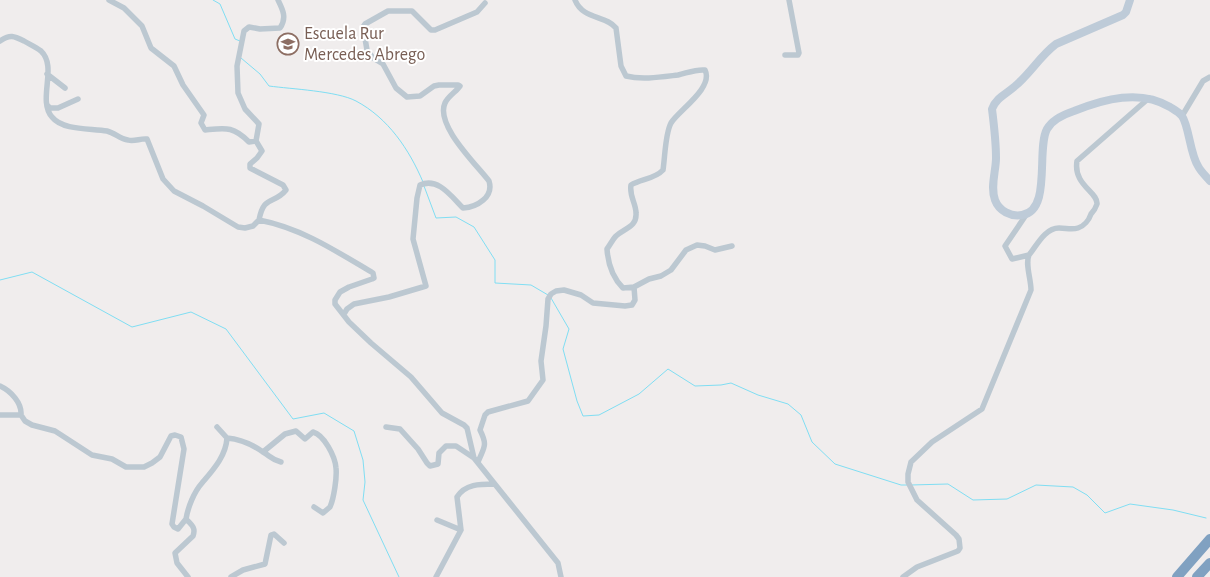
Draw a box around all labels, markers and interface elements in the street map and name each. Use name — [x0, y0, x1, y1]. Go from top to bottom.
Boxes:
place label: Escuela Rur Mercedes Abrego — [304, 25, 426, 64]
school or university icon: Escuela Rur Mercedes Abrego — [276, 32, 300, 56]

